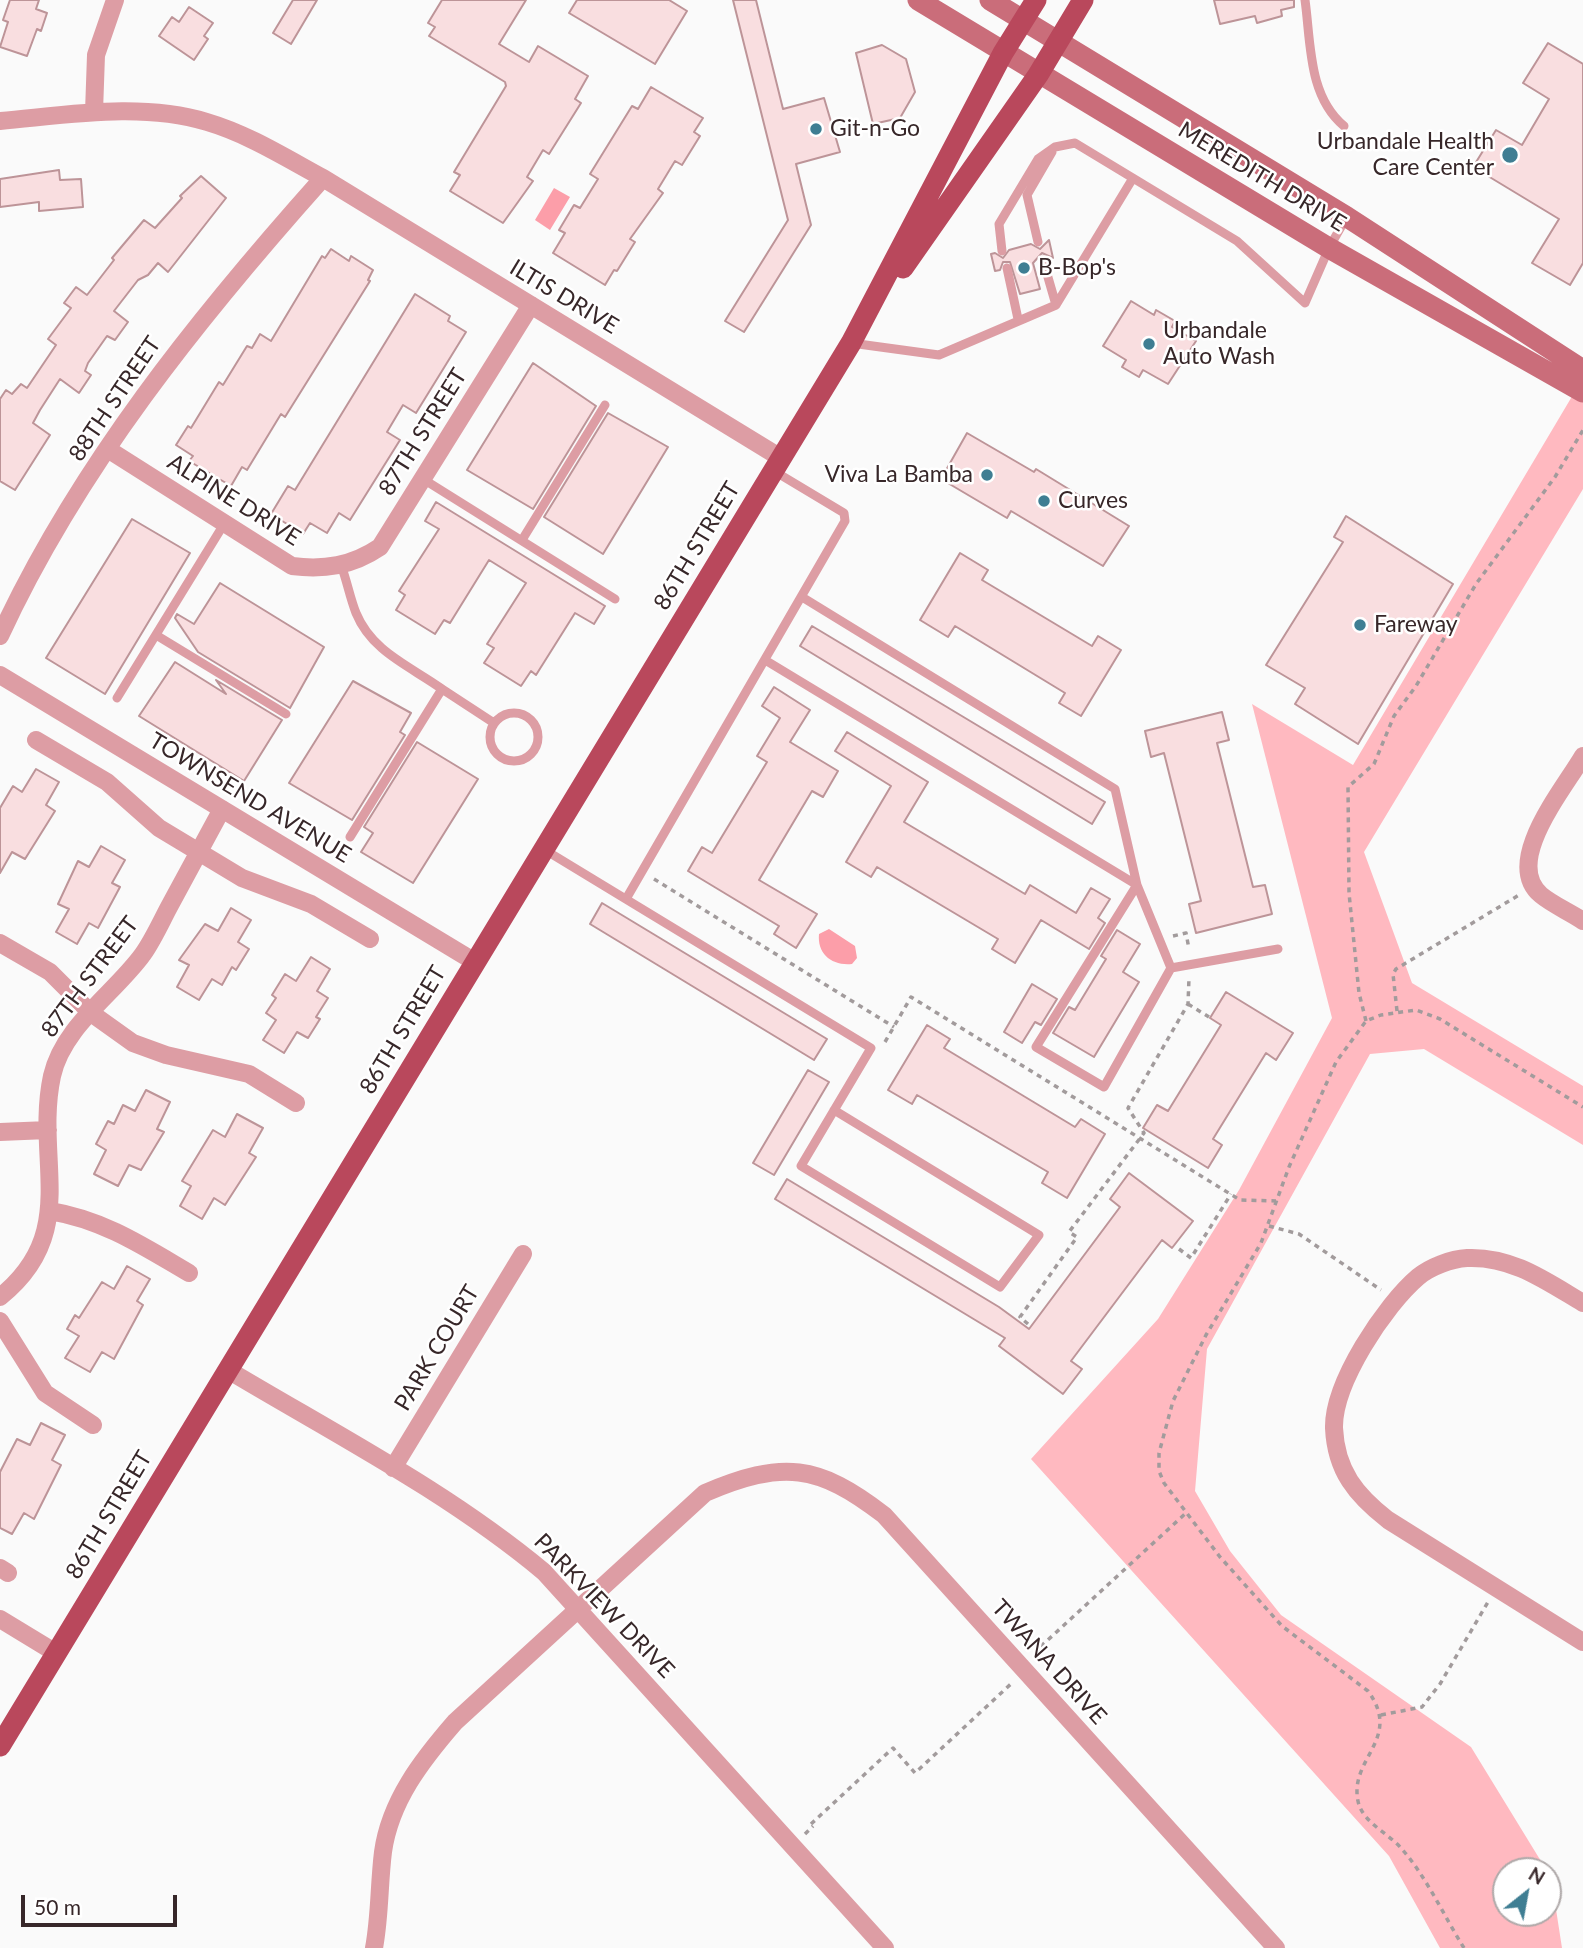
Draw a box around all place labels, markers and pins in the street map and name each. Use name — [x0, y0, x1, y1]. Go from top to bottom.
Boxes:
place label: Git-n-Go — [830, 115, 920, 143]
marker: Git-n-Go — [808, 121, 824, 137]
place label: Urbandale Health Care Center — [1317, 128, 1494, 182]
marker: Urbandale Health Care Center — [1500, 145, 1520, 165]
place label: B-Bop's — [1038, 254, 1116, 282]
marker: B-Bop's — [1016, 260, 1032, 276]
place label: Urbandale Auto Wash — [1163, 317, 1275, 371]
marker: Urbandale Auto Wash — [1141, 336, 1157, 352]
place label: Viva La Bamba — [825, 461, 973, 489]
marker: Viva La Bamba — [979, 467, 995, 483]
place label: Curves — [1058, 487, 1128, 515]
marker: Curves — [1036, 493, 1052, 509]
place label: Fareway — [1374, 611, 1458, 639]
marker: Fareway — [1352, 617, 1368, 633]

